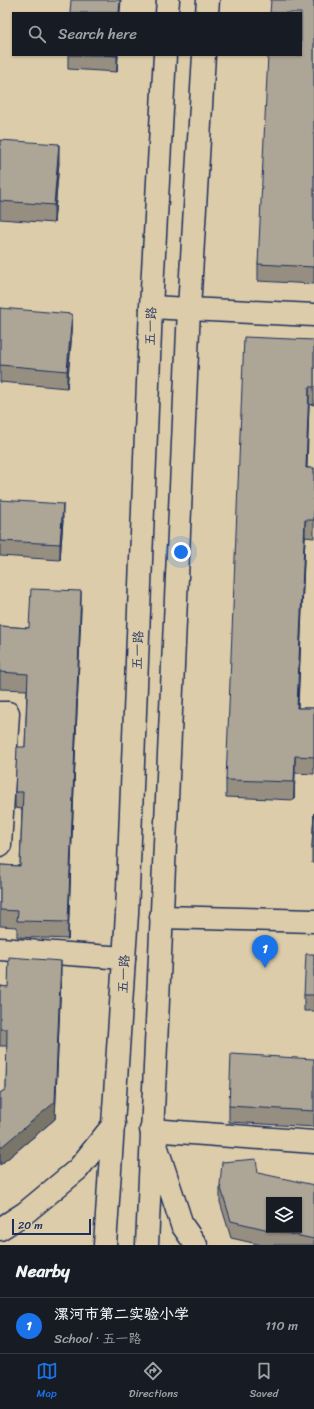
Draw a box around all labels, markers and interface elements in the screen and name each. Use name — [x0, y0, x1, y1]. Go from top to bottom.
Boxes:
search box — [12, 12, 302, 56]
text: Search here — [58, 21, 137, 47]
icon: search — [26, 23, 48, 45]
street label: 五一路 — [138, 306, 163, 346]
your location — [171, 542, 191, 562]
street label: 五一路 — [125, 630, 150, 670]
pin: 1 — [252, 935, 278, 968]
street label: 五一路 — [111, 954, 136, 994]
map controls — [266, 1197, 302, 1233]
button: layers — [266, 1197, 302, 1233]
text: 20 m — [18, 1216, 43, 1235]
scale bar — [12, 1217, 91, 1236]
text: Nearby — [16, 1256, 70, 1286]
text: 漯河市第二实验小学 — [54, 1301, 189, 1327]
text: 1 — [26, 1314, 32, 1337]
text: 110 m — [265, 1314, 298, 1337]
text: School · 五一路 — [54, 1327, 142, 1350]
tab: Map — [36, 1360, 58, 1403]
tab: Directions — [129, 1360, 178, 1403]
tab: Saved — [249, 1360, 278, 1403]

